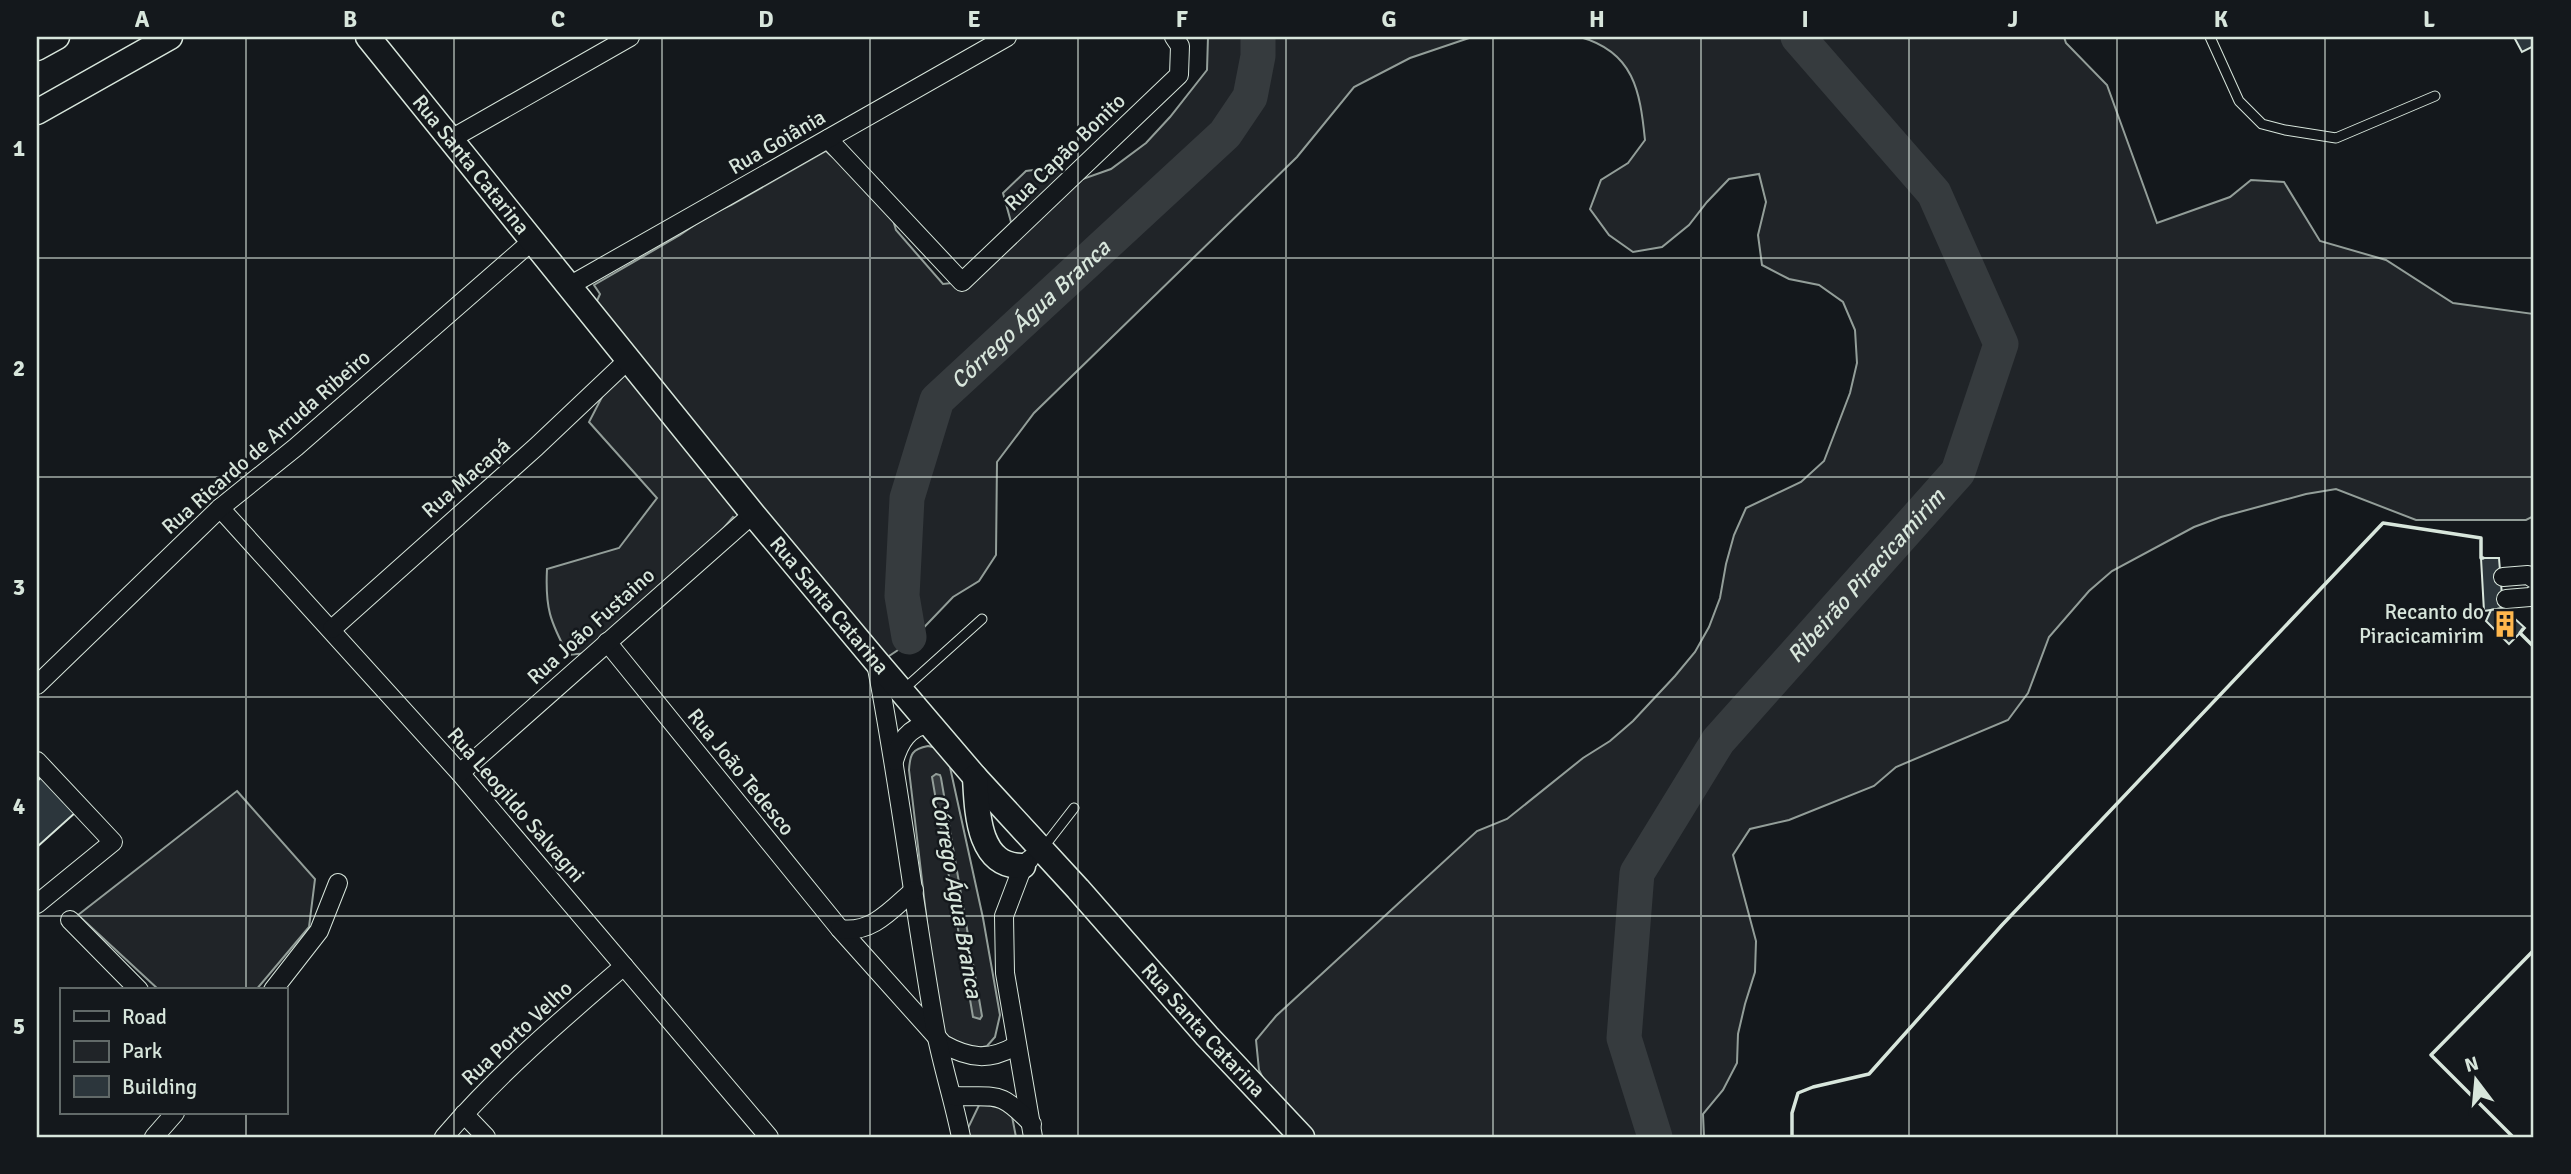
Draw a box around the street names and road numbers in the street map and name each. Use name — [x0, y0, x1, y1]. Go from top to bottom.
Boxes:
street label: Rua Capão Bonito — [999, 88, 1131, 216]
street label: Rua Santa Catarina — [407, 89, 535, 240]
street label: Rua Goiânia — [724, 104, 830, 180]
street label: Rua Ricardo de Arruda Ribeiro — [156, 344, 376, 540]
street label: Rua Macapá — [416, 433, 516, 523]
street label: Rua Santa Catarina — [764, 531, 895, 680]
street label: Rua João Fustaino — [522, 562, 660, 690]
street label: Rua João Tedesco — [682, 703, 800, 841]
street label: Rua Leogildo Salvagni — [442, 722, 590, 888]
street label: Rua Santa Catarina — [1136, 957, 1271, 1103]
street label: Rua Porto Velho — [456, 975, 578, 1091]

